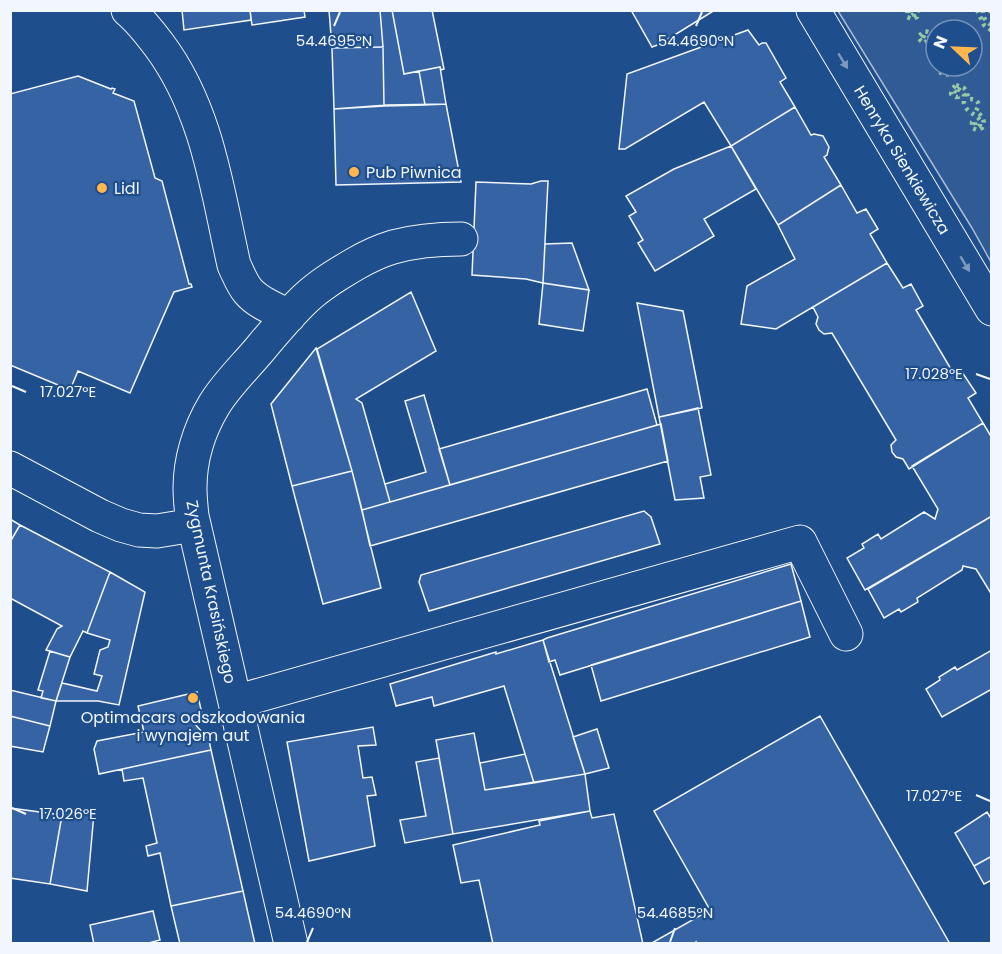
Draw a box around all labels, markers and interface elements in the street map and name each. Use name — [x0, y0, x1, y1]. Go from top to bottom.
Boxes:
north arrow — [924, 18, 984, 78]
text: 54.4695°N — [296, 30, 372, 51]
text: 54.4690°N — [658, 30, 734, 51]
text: N — [928, 32, 954, 52]
one-way arrow — [838, 53, 849, 69]
street label: Henryka Sienkiewicza — [848, 81, 956, 239]
place label: Pub Piwnica — [366, 161, 462, 184]
marker: Pub Piwnica — [347, 165, 361, 179]
place label: Lidl — [114, 177, 140, 200]
marker: Lidl — [95, 181, 109, 195]
one-way arrow — [959, 256, 970, 272]
text: 17.028°E — [905, 363, 963, 384]
text: 17.027°E — [40, 381, 96, 402]
street label: Zygmunta Krasińskiego — [180, 498, 242, 686]
marker: Optimacars odszkodowania i wynajem aut — [186, 691, 200, 705]
place label: Optimacars odszkodowania i wynajem aut — [81, 706, 305, 747]
text: 17.027°E — [906, 785, 962, 806]
text: 17.026°E — [39, 803, 97, 824]
text: 54.4690°N — [275, 902, 351, 923]
text: 54.4685°N — [637, 902, 713, 923]

